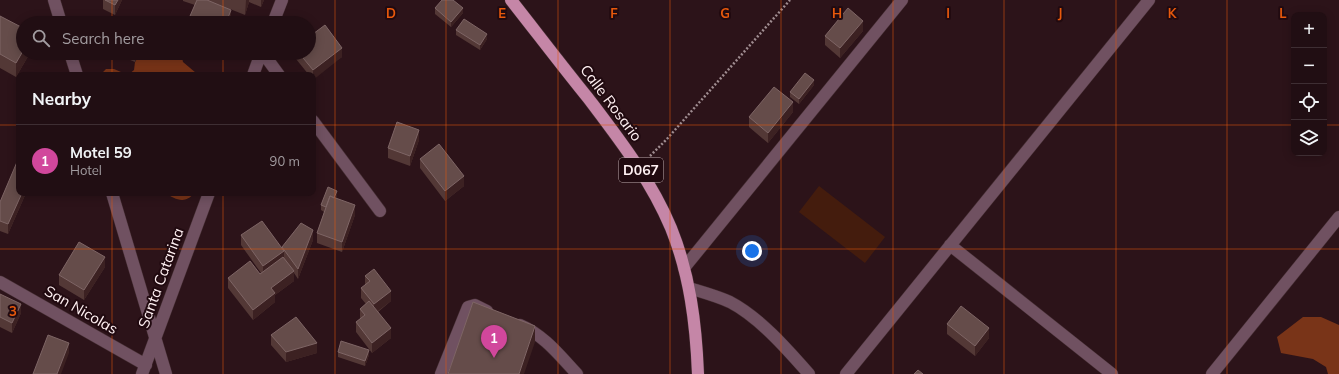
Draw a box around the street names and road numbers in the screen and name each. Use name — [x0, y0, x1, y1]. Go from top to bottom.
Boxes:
street label: Calle Rosario — [576, 61, 646, 145]
road number: D067 — [619, 158, 663, 182]
street label: Santa Catarina — [134, 225, 187, 331]
street label: San Nicolas — [41, 281, 121, 338]

